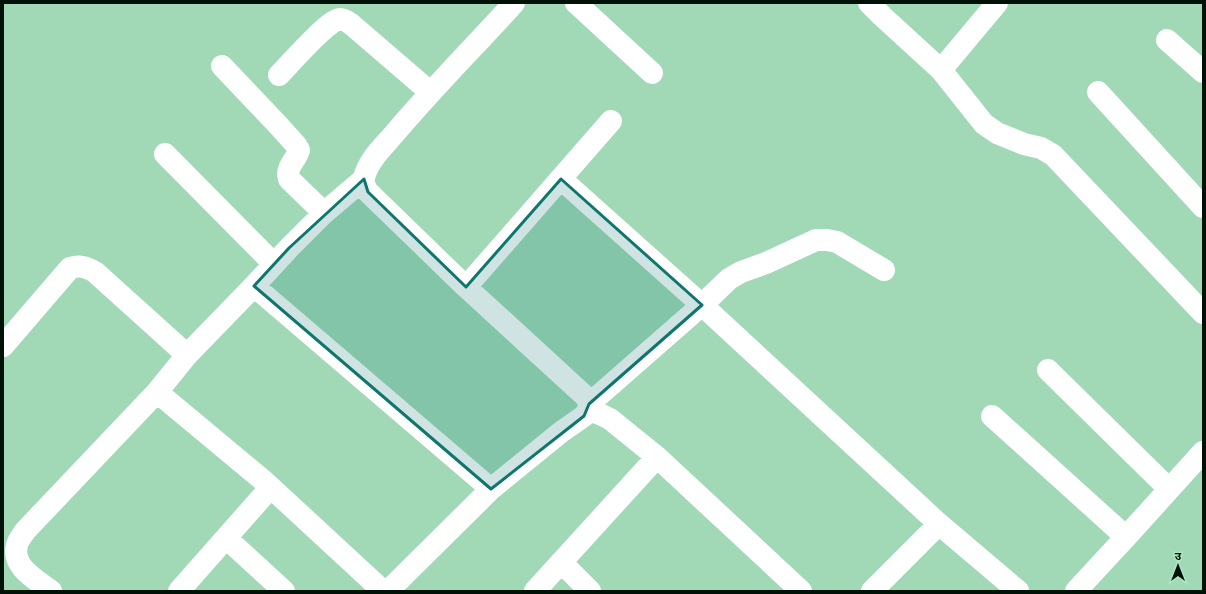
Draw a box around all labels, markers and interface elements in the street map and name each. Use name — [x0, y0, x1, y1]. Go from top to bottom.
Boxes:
north arrow — [1158, 546, 1198, 586]
text: उ — [1175, 549, 1182, 564]

